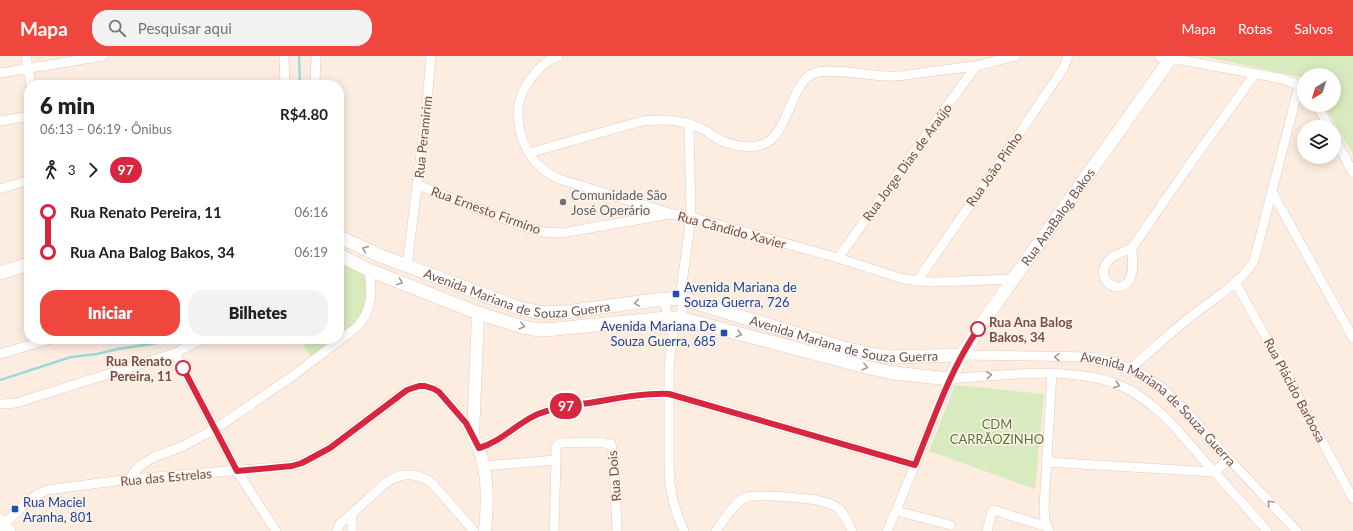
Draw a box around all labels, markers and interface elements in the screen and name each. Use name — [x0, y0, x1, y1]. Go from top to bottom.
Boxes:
search box — [92, 10, 372, 46]
text: Mapa — [20, 17, 68, 40]
icon: search — [106, 17, 128, 39]
text: Pesquisar aqui — [138, 19, 232, 37]
text: Mapa — [1181, 20, 1216, 37]
text: Rotas — [1238, 20, 1272, 37]
text: Salvos — [1294, 20, 1333, 37]
north arrow — [1297, 68, 1341, 112]
map controls — [1297, 68, 1341, 164]
text: 6 min — [40, 92, 95, 119]
street label: Rua Peramirim — [411, 95, 435, 179]
street label: Rua Jorge Dias de Araújo — [859, 100, 955, 224]
text: R$4.80 — [280, 105, 328, 123]
button: layers — [1297, 120, 1341, 164]
text: 06:13 – 06:19 · Ônibus — [40, 121, 172, 137]
street label: Rua João Pinho — [962, 129, 1026, 209]
icon: walk — [40, 159, 62, 181]
icon: forward — [82, 159, 104, 181]
text: 97 — [118, 161, 134, 178]
text: 3 — [68, 162, 76, 178]
street label: Rua AnaBalog Bakos — [1017, 165, 1098, 269]
street label: Rua Ernesto Firmino — [429, 183, 543, 237]
place label: Comunidade São José Operário — [571, 187, 667, 218]
marker: Comunidade São José Operário — [558, 197, 568, 207]
text: Rua Renato Pereira, 11 — [70, 203, 222, 221]
text: 06:16 — [295, 204, 328, 220]
street label: Rua Cândido Xavier — [676, 208, 788, 252]
text: Rua Ana Balog Bakos, 34 — [70, 243, 235, 261]
text: 06:19 — [295, 244, 328, 260]
one-way arrow — [362, 246, 370, 254]
street label: Avenida Mariana de Souza Guerra — [422, 265, 611, 321]
one-way arrow — [397, 277, 404, 285]
place label: Avenida Mariana de Souza Guerra, 726 — [684, 279, 797, 310]
marker: Avenida Mariana de Souza Guerra, 726 — [671, 289, 681, 299]
button: Iniciar — [40, 290, 180, 336]
button: Bilhetes — [188, 290, 328, 336]
one-way arrow — [634, 298, 640, 307]
street label: Avenida Mariana de Souza Guerra — [748, 312, 938, 365]
place label: Rua Ana Balog Bakos, 34 — [989, 314, 1073, 345]
place label: Avenida Mariana De Souza Guerra, 685 — [601, 318, 716, 349]
marker: Rua Ana Balog Bakos, 34 — [970, 321, 986, 337]
one-way arrow — [519, 322, 525, 330]
marker: Avenida Mariana De Souza Guerra, 685 — [719, 328, 729, 338]
one-way arrow — [736, 329, 742, 337]
street label: Rua Plácido Barbosa — [1261, 335, 1329, 445]
street label: Avenida Mariana de Souza Guerra — [1080, 349, 1239, 469]
place label: Rua Renato Pereira, 11 — [106, 353, 173, 384]
one-way arrow — [1054, 353, 1060, 361]
marker: Rua Renato Pereira, 11 — [175, 360, 191, 376]
one-way arrow — [861, 362, 868, 371]
one-way arrow — [985, 371, 992, 380]
one-way arrow — [1114, 380, 1121, 388]
line badge: 97 — [548, 393, 584, 419]
text: 97 — [558, 397, 574, 414]
park label: CDM CARRÃOZINHO — [950, 416, 1044, 447]
street label: Rua Dois — [604, 450, 624, 502]
street label: Rua das Estrelas — [120, 465, 213, 489]
place label: Rua Maciel Aranha, 801 — [23, 494, 93, 525]
one-way arrow — [1268, 500, 1275, 508]
marker: Rua Maciel Aranha, 801 — [10, 504, 20, 514]

